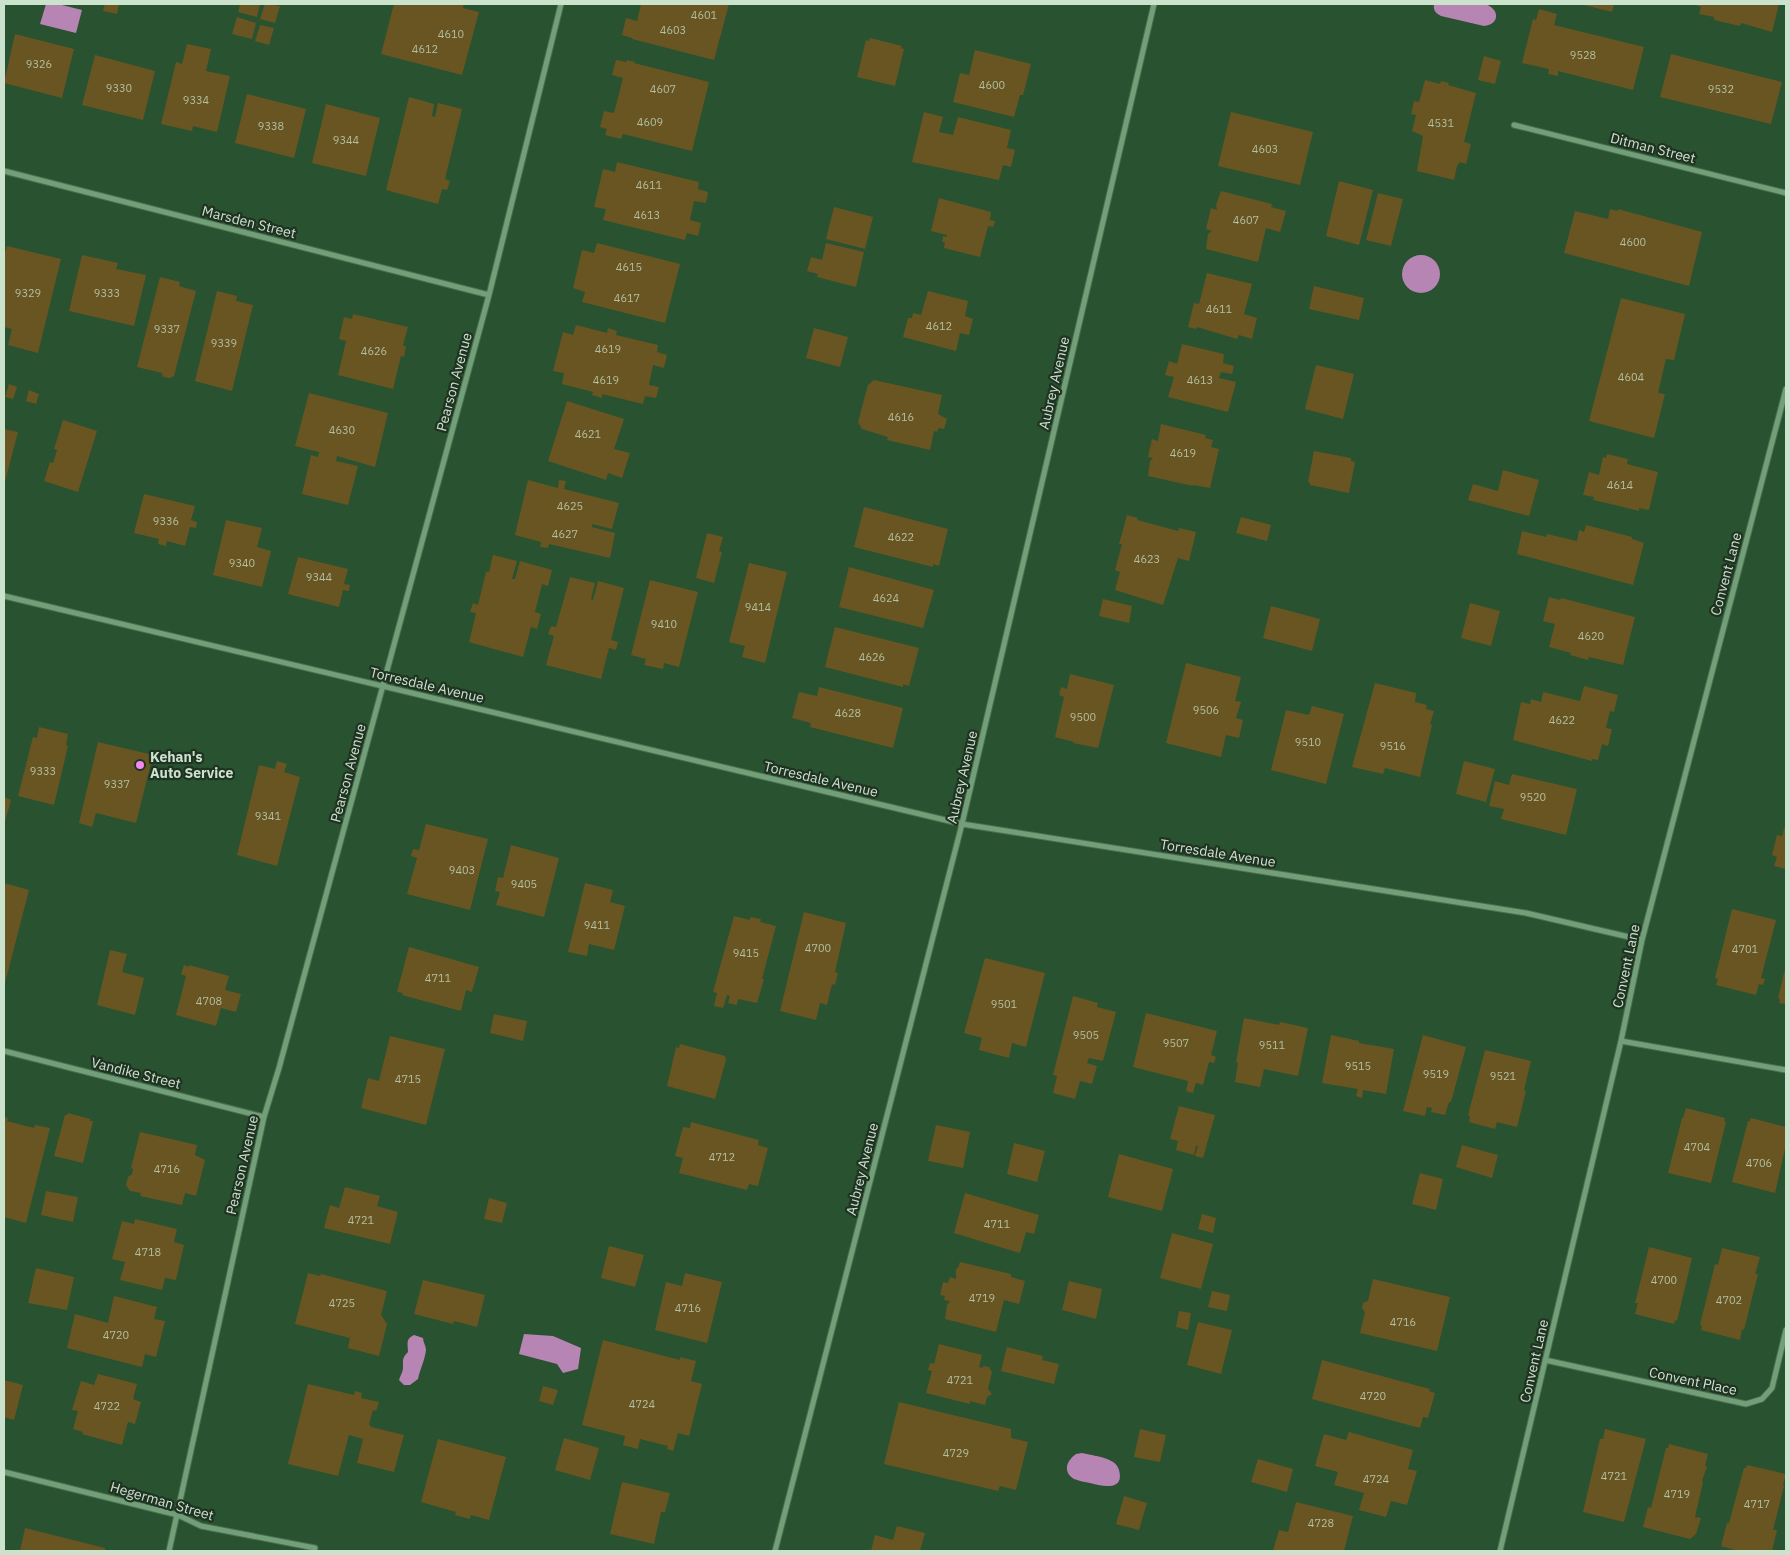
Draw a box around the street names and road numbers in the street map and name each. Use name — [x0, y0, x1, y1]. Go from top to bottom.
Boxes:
street label: Ditman Street — [1609, 129, 1698, 167]
street label: Marsden Street — [200, 202, 298, 242]
street label: Pearson Avenue — [432, 331, 476, 433]
street label: Aubrey Avenue — [1035, 335, 1073, 431]
street label: Convent Lane — [1706, 530, 1746, 617]
street label: Torresdale Avenue — [368, 663, 486, 707]
street label: Pearson Avenue — [326, 722, 370, 824]
street label: Aubrey Avenue — [943, 729, 981, 825]
street label: Torresdale Avenue — [762, 757, 880, 801]
street label: Torresdale Avenue — [1159, 835, 1277, 871]
street label: Convent Lane — [1608, 922, 1644, 1010]
street label: Vandike Street — [89, 1053, 183, 1093]
street label: Pearson Avenue — [222, 1113, 262, 1216]
street label: Aubrey Avenue — [842, 1121, 882, 1217]
street label: Convent Lane — [1516, 1317, 1552, 1404]
street label: Convent Place — [1647, 1363, 1739, 1399]
street label: Hegerman Street — [108, 1478, 216, 1524]

